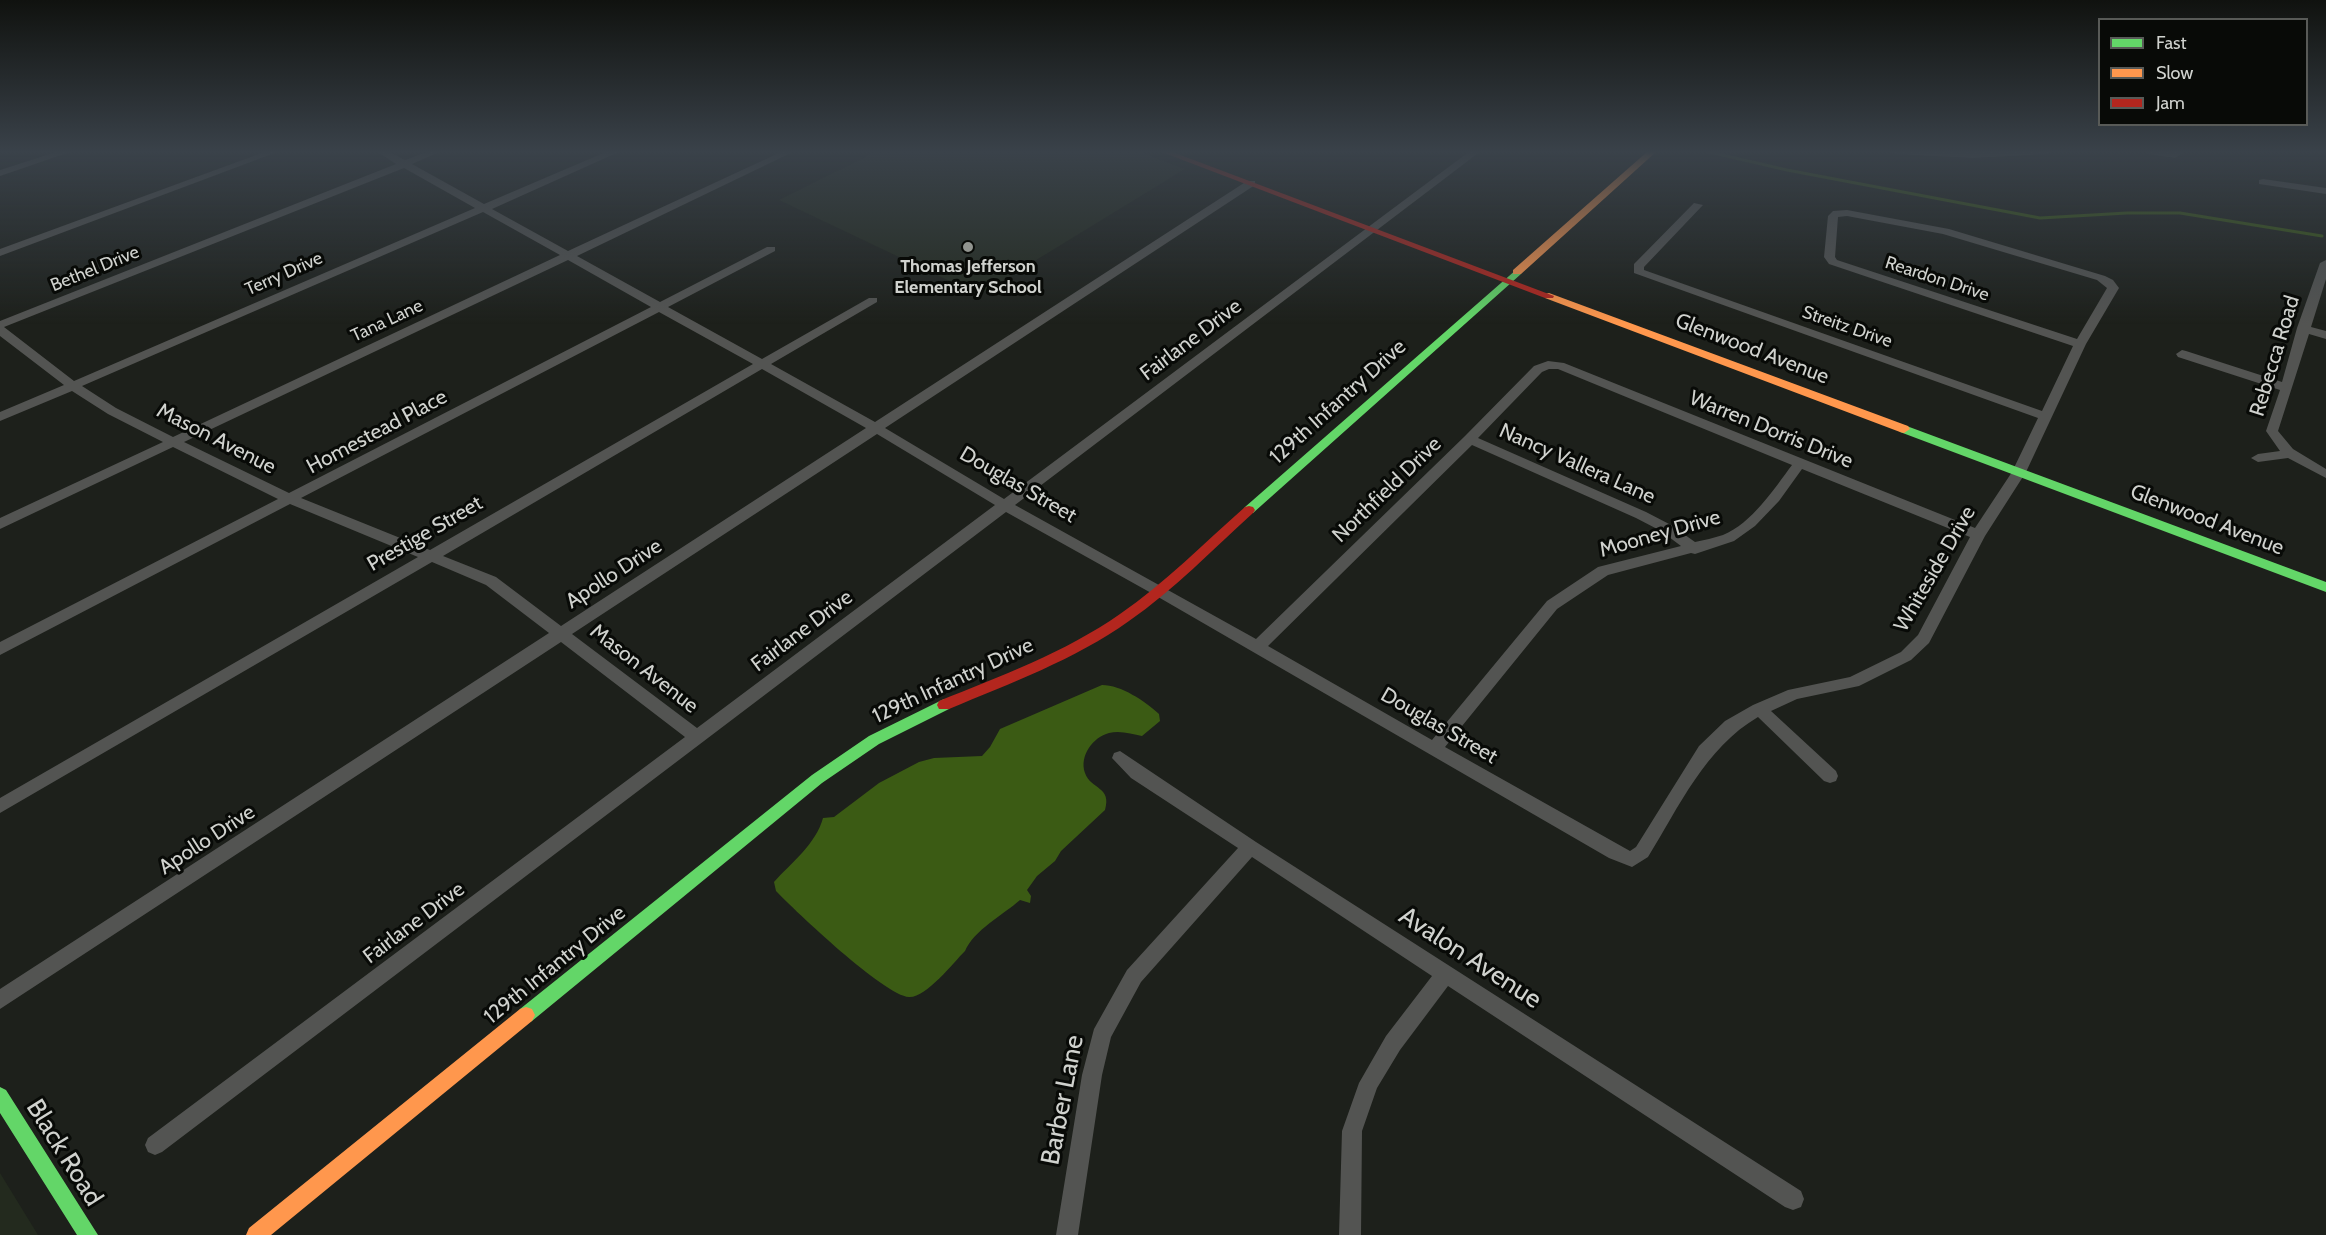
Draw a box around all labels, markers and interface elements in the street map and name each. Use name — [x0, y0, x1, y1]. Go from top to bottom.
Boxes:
legend — [2098, 18, 2308, 126]
text: Fast — [2156, 32, 2187, 54]
text: Slow — [2156, 62, 2193, 84]
text: Jam — [2156, 92, 2185, 114]
marker: Thomas Jefferson Elementary School — [961, 240, 975, 254]
street label: Bethel Drive — [48, 241, 142, 297]
street label: Terry Drive — [242, 247, 326, 301]
street label: Reardon Drive — [1882, 252, 1992, 306]
place label: Thomas Jefferson Elementary School — [894, 256, 1042, 298]
street label: Rebecca Road — [2245, 293, 2305, 419]
street label: Fairlane Drive — [1135, 294, 1247, 386]
street label: Tana Lane — [348, 295, 426, 347]
street label: Streitz Drive — [1799, 302, 1895, 352]
street label: Glenwood Avenue — [1672, 308, 1832, 390]
street label: 129th Infantry Drive — [1265, 334, 1411, 470]
street label: Homestead Place — [303, 384, 451, 480]
street label: Warren Dorris Drive — [1685, 386, 1857, 474]
street label: Mason Avenue — [152, 398, 280, 480]
street label: Nancy Vallera Lane — [1495, 418, 1659, 510]
street label: Northfield Drive — [1327, 432, 1447, 548]
street label: Douglas Street — [955, 441, 1081, 529]
street label: Glenwood Avenue — [2127, 479, 2287, 561]
street label: Prestige Street — [363, 491, 487, 577]
street label: Whiteside Drive — [1889, 502, 1981, 636]
street label: Mooney Drive — [1597, 505, 1723, 563]
street label: Apollo Drive — [561, 534, 667, 614]
street label: Fairlane Drive — [746, 585, 858, 677]
street label: Mason Avenue — [585, 619, 703, 719]
street label: 129th Infantry Drive — [869, 633, 1037, 729]
street label: Douglas Street — [1376, 682, 1502, 770]
street label: Apollo Drive — [154, 800, 260, 880]
street label: Fairlane Drive — [358, 877, 470, 969]
street label: 129th Infantry Drive — [479, 900, 631, 1030]
street label: Avalon Avenue — [1393, 900, 1547, 1016]
street label: Barber Lane — [1035, 1033, 1091, 1167]
street label: Black Road — [19, 1094, 109, 1212]

